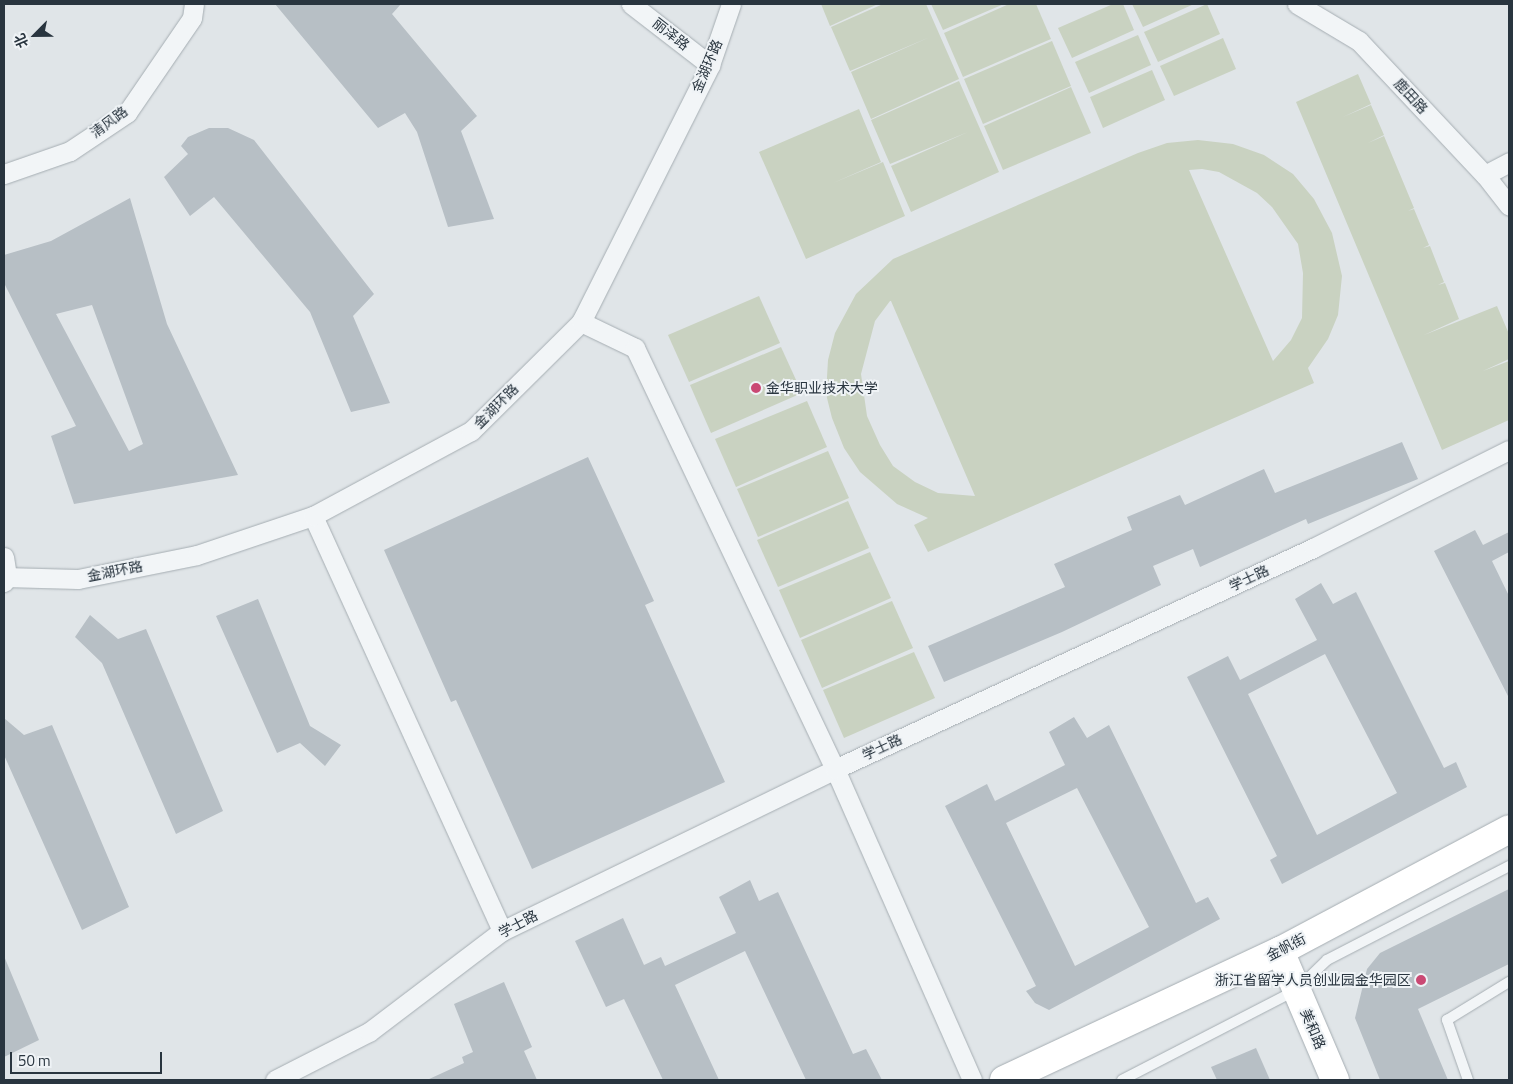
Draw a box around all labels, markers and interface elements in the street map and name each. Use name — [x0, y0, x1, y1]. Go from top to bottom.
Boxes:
north arrow — [10, 10, 60, 60]
street label: 丽泽路 — [649, 14, 693, 54]
text: 北 — [8, 31, 33, 52]
street label: 金湖环路 — [688, 37, 726, 95]
street label: 鹿田路 — [1391, 75, 1431, 117]
street label: 清风路 — [87, 103, 131, 141]
street label: 金湖环路 — [470, 380, 522, 432]
place label: 金华职业技术大学 — [766, 380, 878, 396]
marker: 金华职业技术大学 — [750, 382, 762, 394]
street label: 金湖环路 — [86, 557, 144, 585]
street label: 学士路 — [1226, 562, 1272, 594]
street label: 学士路 — [859, 731, 905, 763]
street label: 学士路 — [496, 907, 540, 941]
street label: 金帆街 — [1263, 930, 1309, 964]
place label: 浙江省留学人员创业园金华园区 — [1215, 972, 1411, 988]
marker: 浙江省留学人员创业园金华园区 — [1415, 974, 1427, 986]
street label: 美和路 — [1297, 1006, 1329, 1052]
scale bar — [12, 1042, 165, 1074]
text: 50 m — [18, 1049, 51, 1072]

